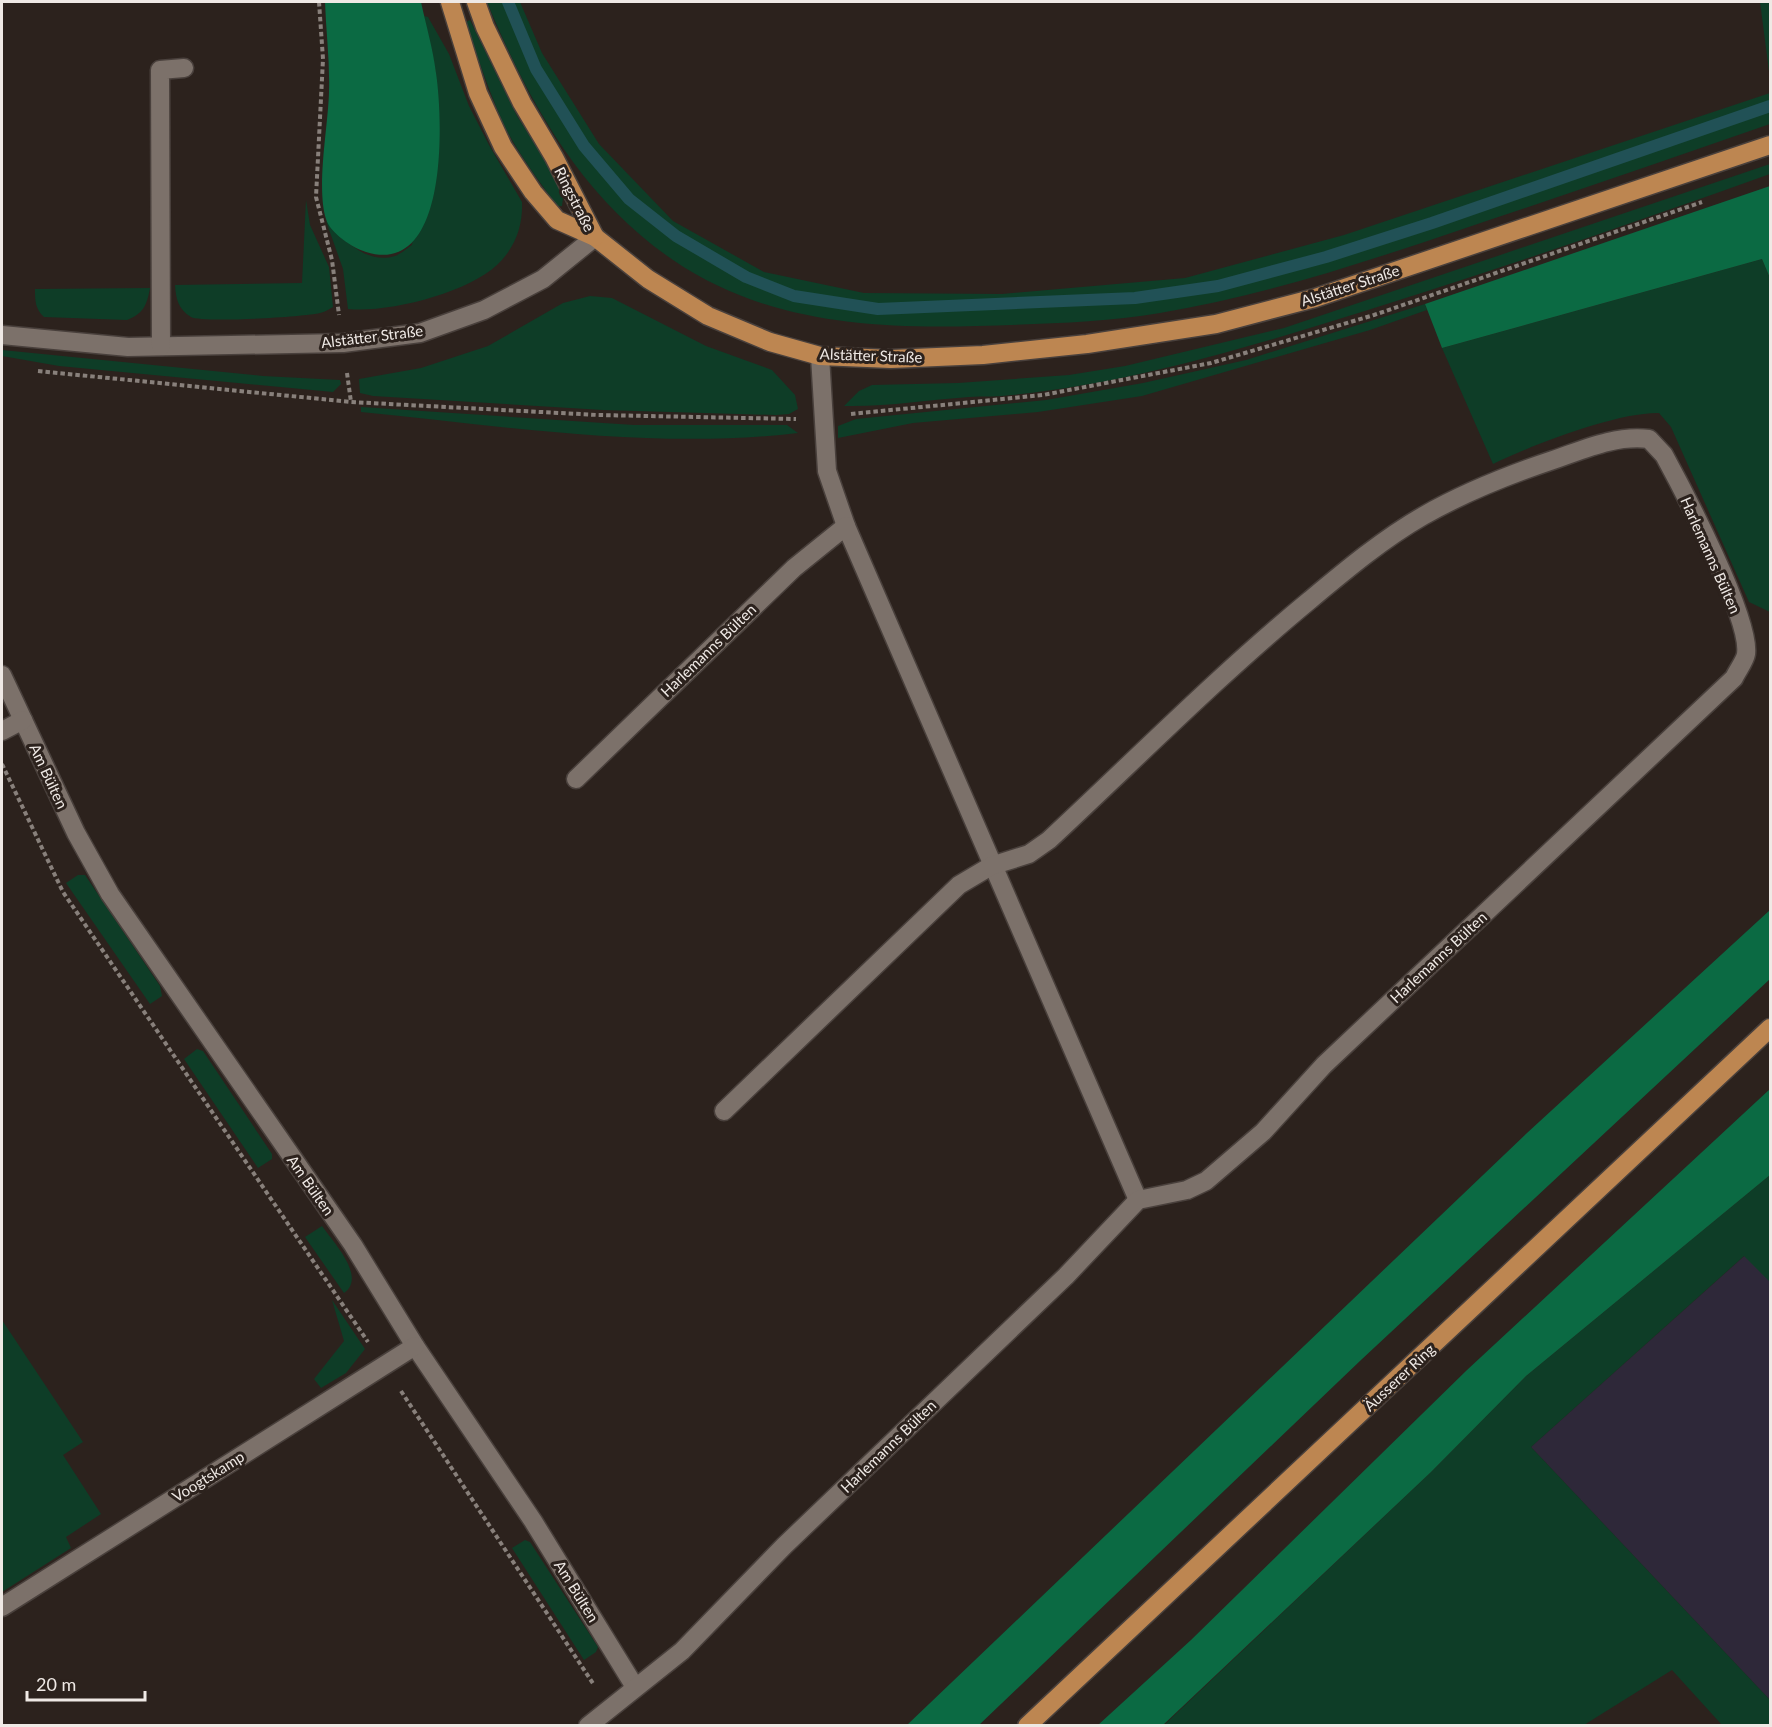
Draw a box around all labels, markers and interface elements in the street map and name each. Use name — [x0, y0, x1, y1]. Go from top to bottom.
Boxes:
street label: Ringstraße — [551, 164, 599, 234]
street label: Alstätter Straße — [1298, 261, 1402, 309]
street label: Alstätter Straße — [320, 321, 424, 351]
street label: Alstätter Straße — [819, 344, 923, 366]
street label: Harlemanns Bülten — [1677, 494, 1745, 616]
street label: Harlemanns Bülten — [657, 600, 759, 700]
street label: Am Bülten — [26, 741, 72, 811]
street label: Harlemanns Bülten — [1386, 908, 1490, 1006]
street label: Am Bülten — [284, 1151, 338, 1219]
street label: Äusserer Ring — [1360, 1339, 1438, 1414]
street label: Harlemanns Bülten — [837, 1396, 939, 1496]
street label: Voogtskamp — [169, 1447, 247, 1505]
street label: Am Bülten — [551, 1557, 603, 1625]
scale bar — [27, 1664, 146, 1702]
text: 20 m — [36, 1673, 76, 1695]

